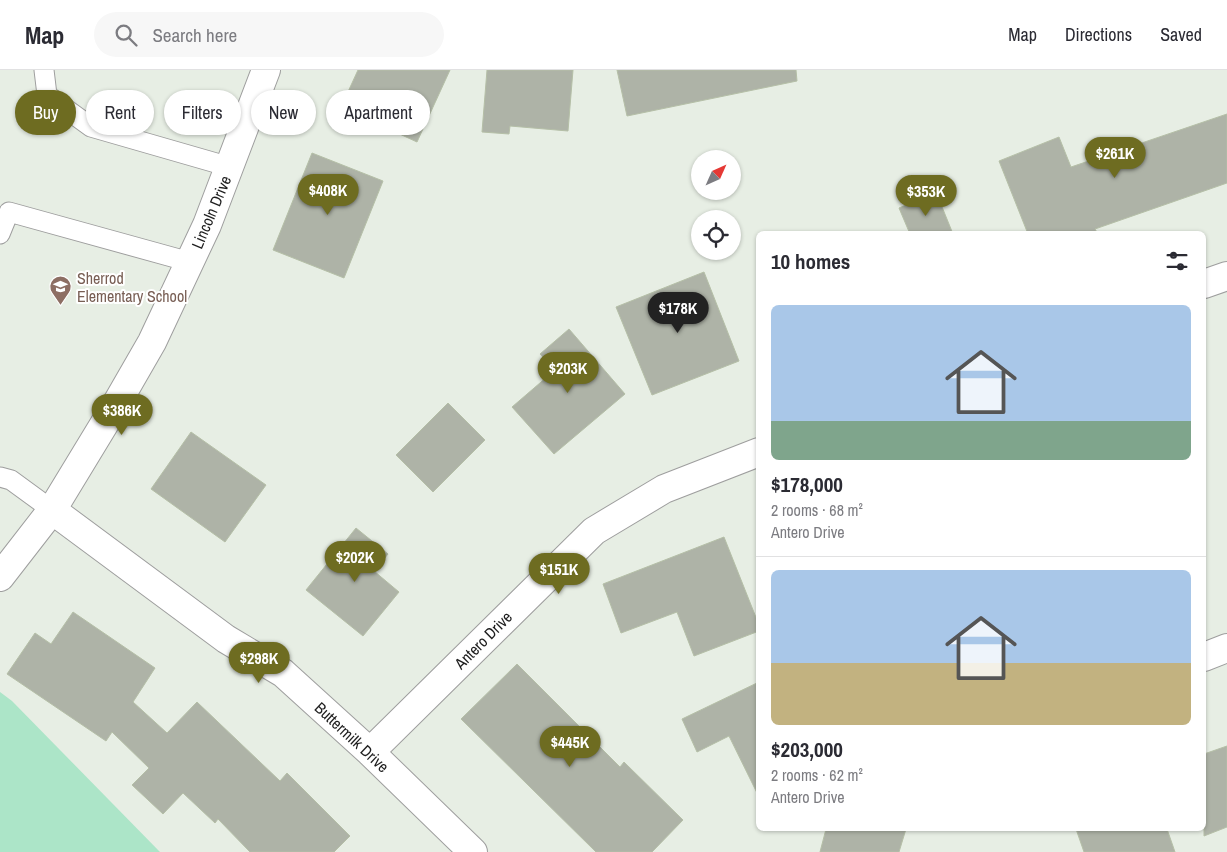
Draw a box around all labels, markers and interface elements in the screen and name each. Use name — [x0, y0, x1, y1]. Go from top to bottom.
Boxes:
search box — [94, 12, 444, 57]
text: Map — [25, 19, 64, 51]
icon: search — [112, 21, 140, 49]
text: Search here — [152, 22, 237, 48]
text: Map — [1008, 22, 1037, 47]
text: Directions — [1065, 22, 1132, 47]
text: Saved — [1160, 22, 1202, 47]
chip: Buy — [15, 90, 76, 135]
chip: Rent — [86, 90, 154, 135]
chip: Filters — [164, 90, 241, 135]
chip: New — [251, 90, 316, 135]
chip: Apartment — [326, 90, 430, 135]
pin: $261K — [1080, 136, 1150, 179]
text: $261K — [1096, 142, 1134, 164]
north arrow — [691, 150, 741, 200]
map controls — [691, 150, 741, 260]
street label: Lincoln Drive — [186, 172, 236, 252]
pin: $408K — [293, 174, 363, 216]
pin: $353K — [891, 174, 961, 217]
text: $408K — [309, 179, 347, 201]
text: $353K — [907, 180, 945, 202]
button: locate — [691, 210, 741, 260]
text: 10 homes — [771, 247, 850, 276]
icon: filters — [1163, 247, 1191, 275]
place label: Sherrod Elementary School — [77, 267, 187, 307]
school or university icon: Sherrod Elementary School — [49, 275, 73, 306]
pin: $178K — [643, 292, 713, 334]
text: $178K — [659, 297, 697, 319]
icon: home — [936, 337, 1026, 427]
pin: $203K — [533, 352, 603, 394]
text: $203K — [549, 357, 587, 379]
pin: $386K — [87, 394, 157, 436]
text: $386K — [103, 399, 141, 421]
text: $178,000 — [771, 470, 843, 499]
text: 2 rooms · 68 m² — [771, 499, 863, 521]
text: Antero Drive — [771, 521, 845, 543]
pin: $202K — [320, 540, 390, 583]
text: $202K — [336, 546, 374, 568]
pin: $151K — [524, 552, 594, 595]
text: $151K — [540, 558, 578, 580]
icon: home — [936, 603, 1026, 693]
street label: Antero Drive — [448, 606, 517, 675]
pin: $298K — [224, 642, 294, 684]
text: $298K — [240, 647, 278, 669]
street label: Buttermilk Drive — [310, 697, 394, 777]
pin: $445K — [535, 726, 605, 768]
text: $445K — [551, 731, 589, 753]
text: $203,000 — [771, 735, 843, 764]
text: 2 rooms · 62 m² — [771, 764, 863, 786]
text: Antero Drive — [771, 786, 845, 808]

